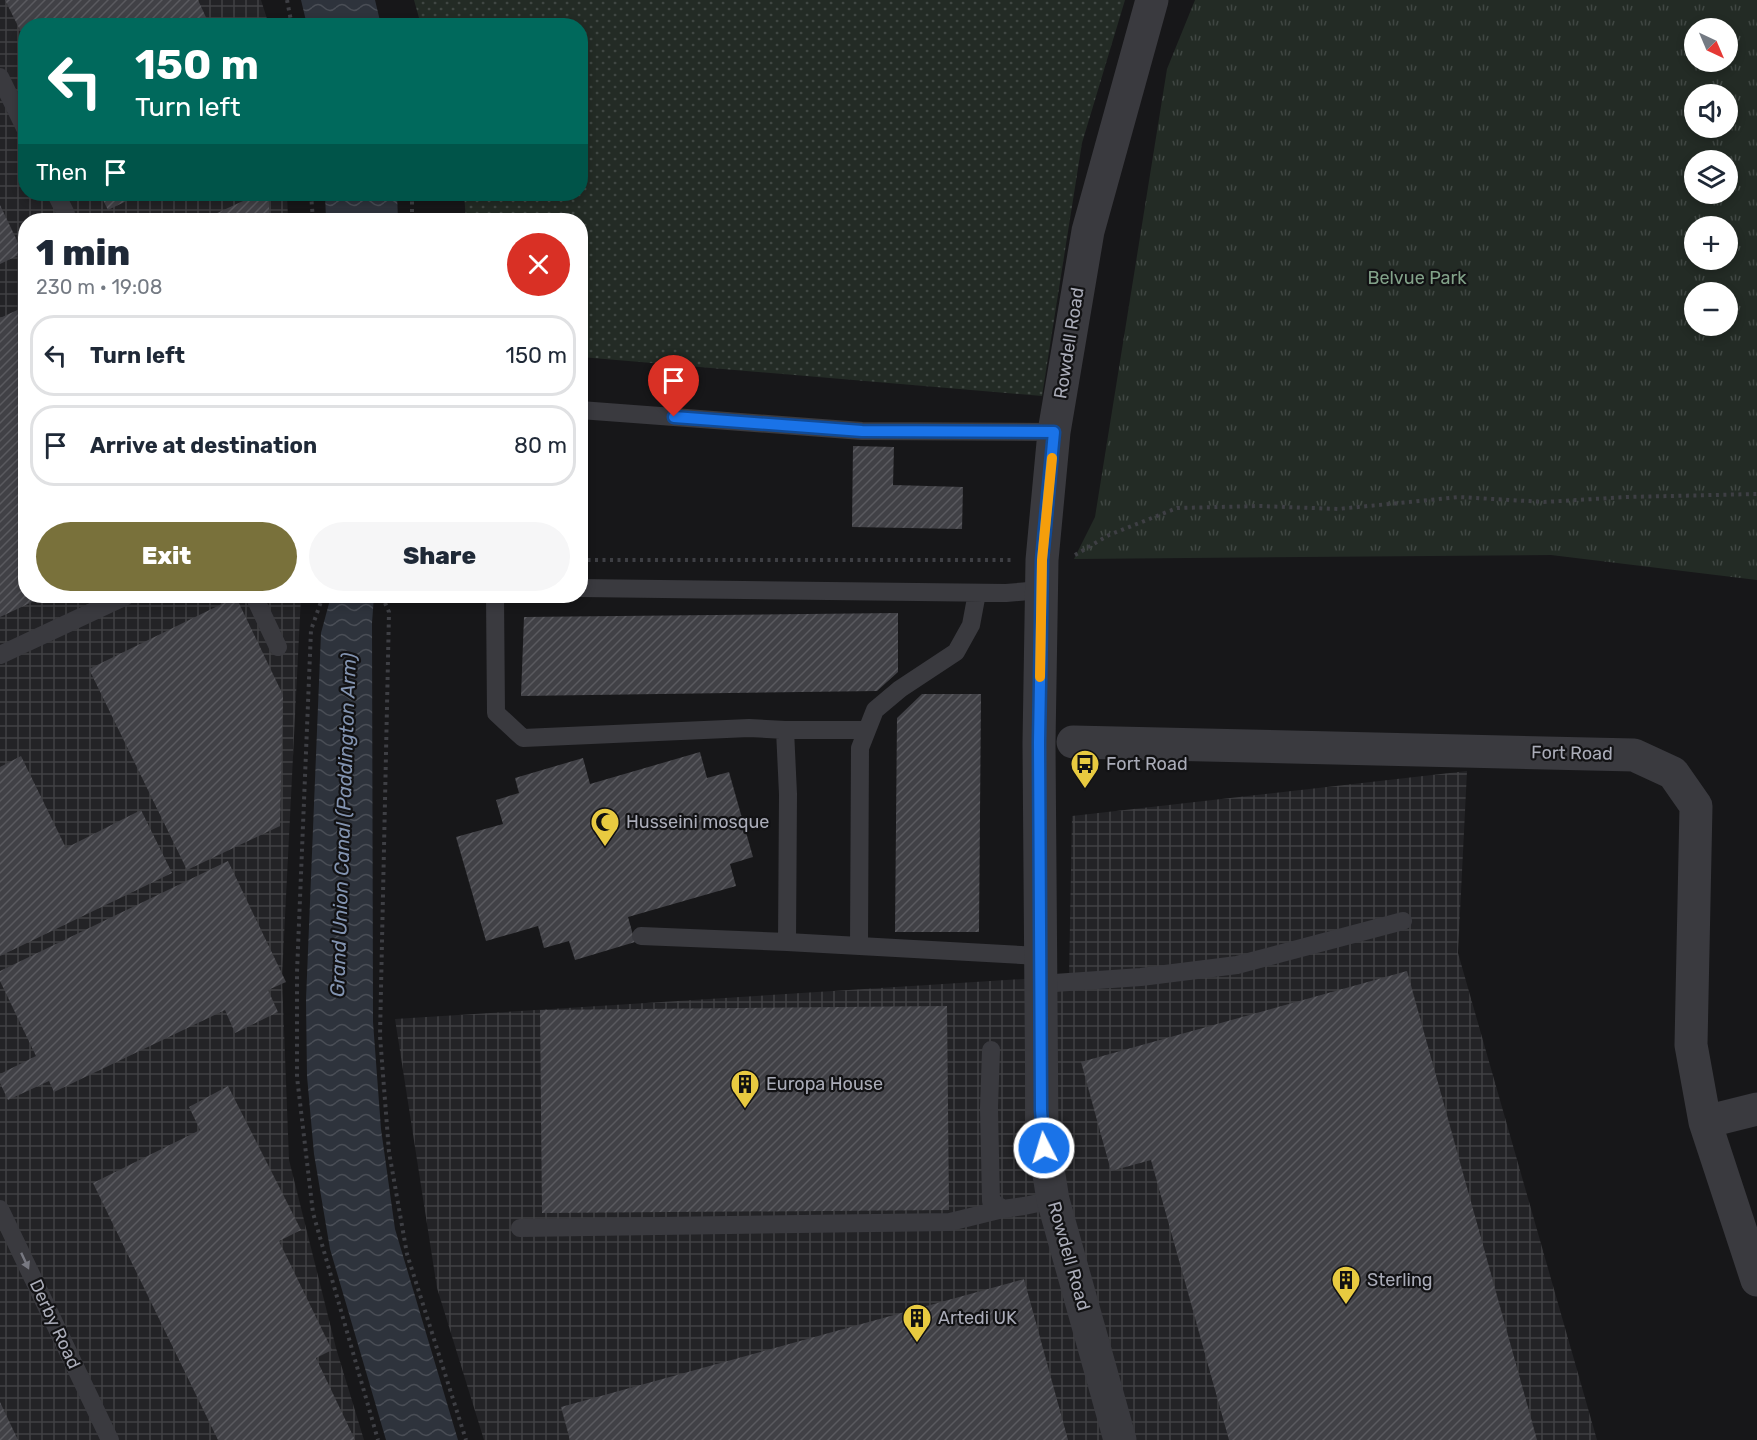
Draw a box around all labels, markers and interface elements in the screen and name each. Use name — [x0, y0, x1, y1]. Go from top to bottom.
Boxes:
north arrow — [1684, 18, 1738, 72]
map controls — [1684, 18, 1738, 336]
text: 150 m — [135, 40, 259, 90]
icon: left — [36, 42, 114, 120]
button: sound — [1684, 84, 1738, 138]
text: Turn left — [135, 91, 240, 123]
button: layers — [1684, 150, 1738, 204]
icon: arrive — [99, 156, 132, 189]
text: Then — [36, 159, 87, 186]
button: + — [1684, 216, 1738, 270]
text: 1 min — [36, 231, 130, 274]
button: close — [507, 233, 570, 296]
park label: Belvue Park — [1367, 267, 1467, 289]
text: 230 m · 19:08 — [36, 275, 163, 299]
button: − — [1684, 282, 1738, 336]
street label: Rowdell Road — [1049, 286, 1089, 400]
icon: left — [39, 339, 72, 372]
text: Turn left — [90, 342, 185, 369]
text: 150 m — [506, 342, 567, 369]
pin — [648, 355, 699, 417]
icon: arrive — [657, 364, 690, 397]
icon: arrive — [39, 429, 72, 462]
text: Arrive at destination — [90, 432, 317, 459]
text: 80 m — [514, 432, 567, 459]
button: Exit — [36, 522, 297, 591]
button: Share — [309, 522, 570, 591]
water label: Grand Union Canal (Paddington Arm) — [325, 652, 361, 998]
street label: Fort Road — [1531, 741, 1613, 765]
bus stop icon: Fort Road — [1069, 748, 1101, 790]
place label: Fort Road — [1106, 753, 1188, 775]
mosque icon: Husseini mosque — [589, 806, 621, 848]
place label: Husseini mosque — [626, 811, 769, 833]
building icon: Europa House — [729, 1068, 761, 1110]
place label: Europa House — [766, 1073, 883, 1095]
position arrow — [1012, 1116, 1076, 1180]
street label: Rowdell Road — [1043, 1199, 1095, 1313]
one-way arrow — [21, 1253, 30, 1270]
building icon: Sterling — [1330, 1264, 1362, 1306]
place label: Sterling — [1367, 1269, 1433, 1291]
street label: Derby Road — [25, 1276, 85, 1372]
building icon: Artedi UK — [901, 1302, 933, 1344]
place label: Artedi UK — [938, 1307, 1017, 1329]

